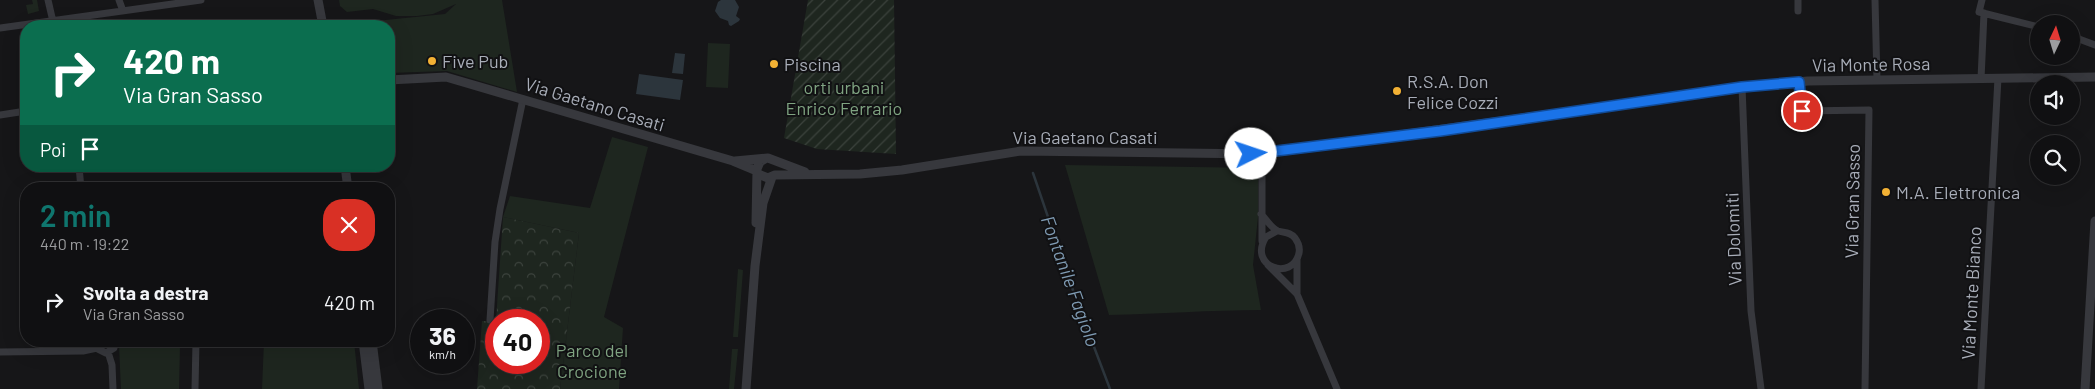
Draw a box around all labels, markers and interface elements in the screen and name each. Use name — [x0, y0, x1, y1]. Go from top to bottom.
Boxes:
north arrow — [2030, 15, 2080, 65]
map controls — [2030, 15, 2080, 185]
text: 420 m — [123, 39, 220, 81]
icon: right — [40, 40, 105, 105]
place label: Five Pub — [442, 50, 508, 72]
street label: Via Monte Rosa — [1812, 52, 1930, 76]
place label: Piscina — [784, 53, 841, 75]
marker: Five Pub — [426, 55, 438, 67]
marker: Piscina — [768, 58, 780, 70]
place label: R.S.A. Don Felice Cozzi — [1407, 70, 1499, 113]
street label: Via Gaetano Casati — [522, 72, 668, 136]
button: sound — [2030, 75, 2080, 125]
park label: orti urbani Enrico Ferrario — [786, 76, 902, 119]
text: Via Gran Sasso — [123, 81, 263, 107]
marker: R.S.A. Don Felice Cozzi — [1391, 85, 1403, 97]
pin — [1781, 90, 1823, 132]
icon: arrive — [1788, 97, 1816, 125]
street label: Via Gaetano Casati — [1012, 126, 1158, 148]
position arrow — [1224, 127, 1276, 179]
icon: arrive — [76, 135, 104, 163]
button: search — [2030, 135, 2080, 185]
text: Poi — [40, 138, 66, 161]
street label: Via Gran Sasso — [1840, 144, 1864, 258]
place label: M.A. Elettronica — [1896, 181, 2020, 203]
marker: M.A. Elettronica — [1880, 186, 1892, 198]
street label: Via Dolomiti — [1720, 192, 1746, 286]
text: 2 min — [40, 197, 111, 233]
button: close — [323, 199, 375, 251]
water label: Fontanile Fagiolo — [1037, 212, 1105, 350]
street label: Via Monte Bianco — [1957, 226, 1985, 360]
text: 440 m · 19:22 — [40, 234, 129, 253]
text: Svolta a destra — [83, 281, 209, 304]
icon: right — [40, 288, 68, 316]
text: 420 m — [324, 291, 375, 314]
text: Via Gran Sasso — [83, 304, 185, 323]
speed limit sign: 40 — [485, 309, 550, 374]
text: 36 — [429, 320, 456, 350]
park label: Parco del Crocione — [556, 339, 628, 382]
text: km/h — [429, 347, 456, 361]

